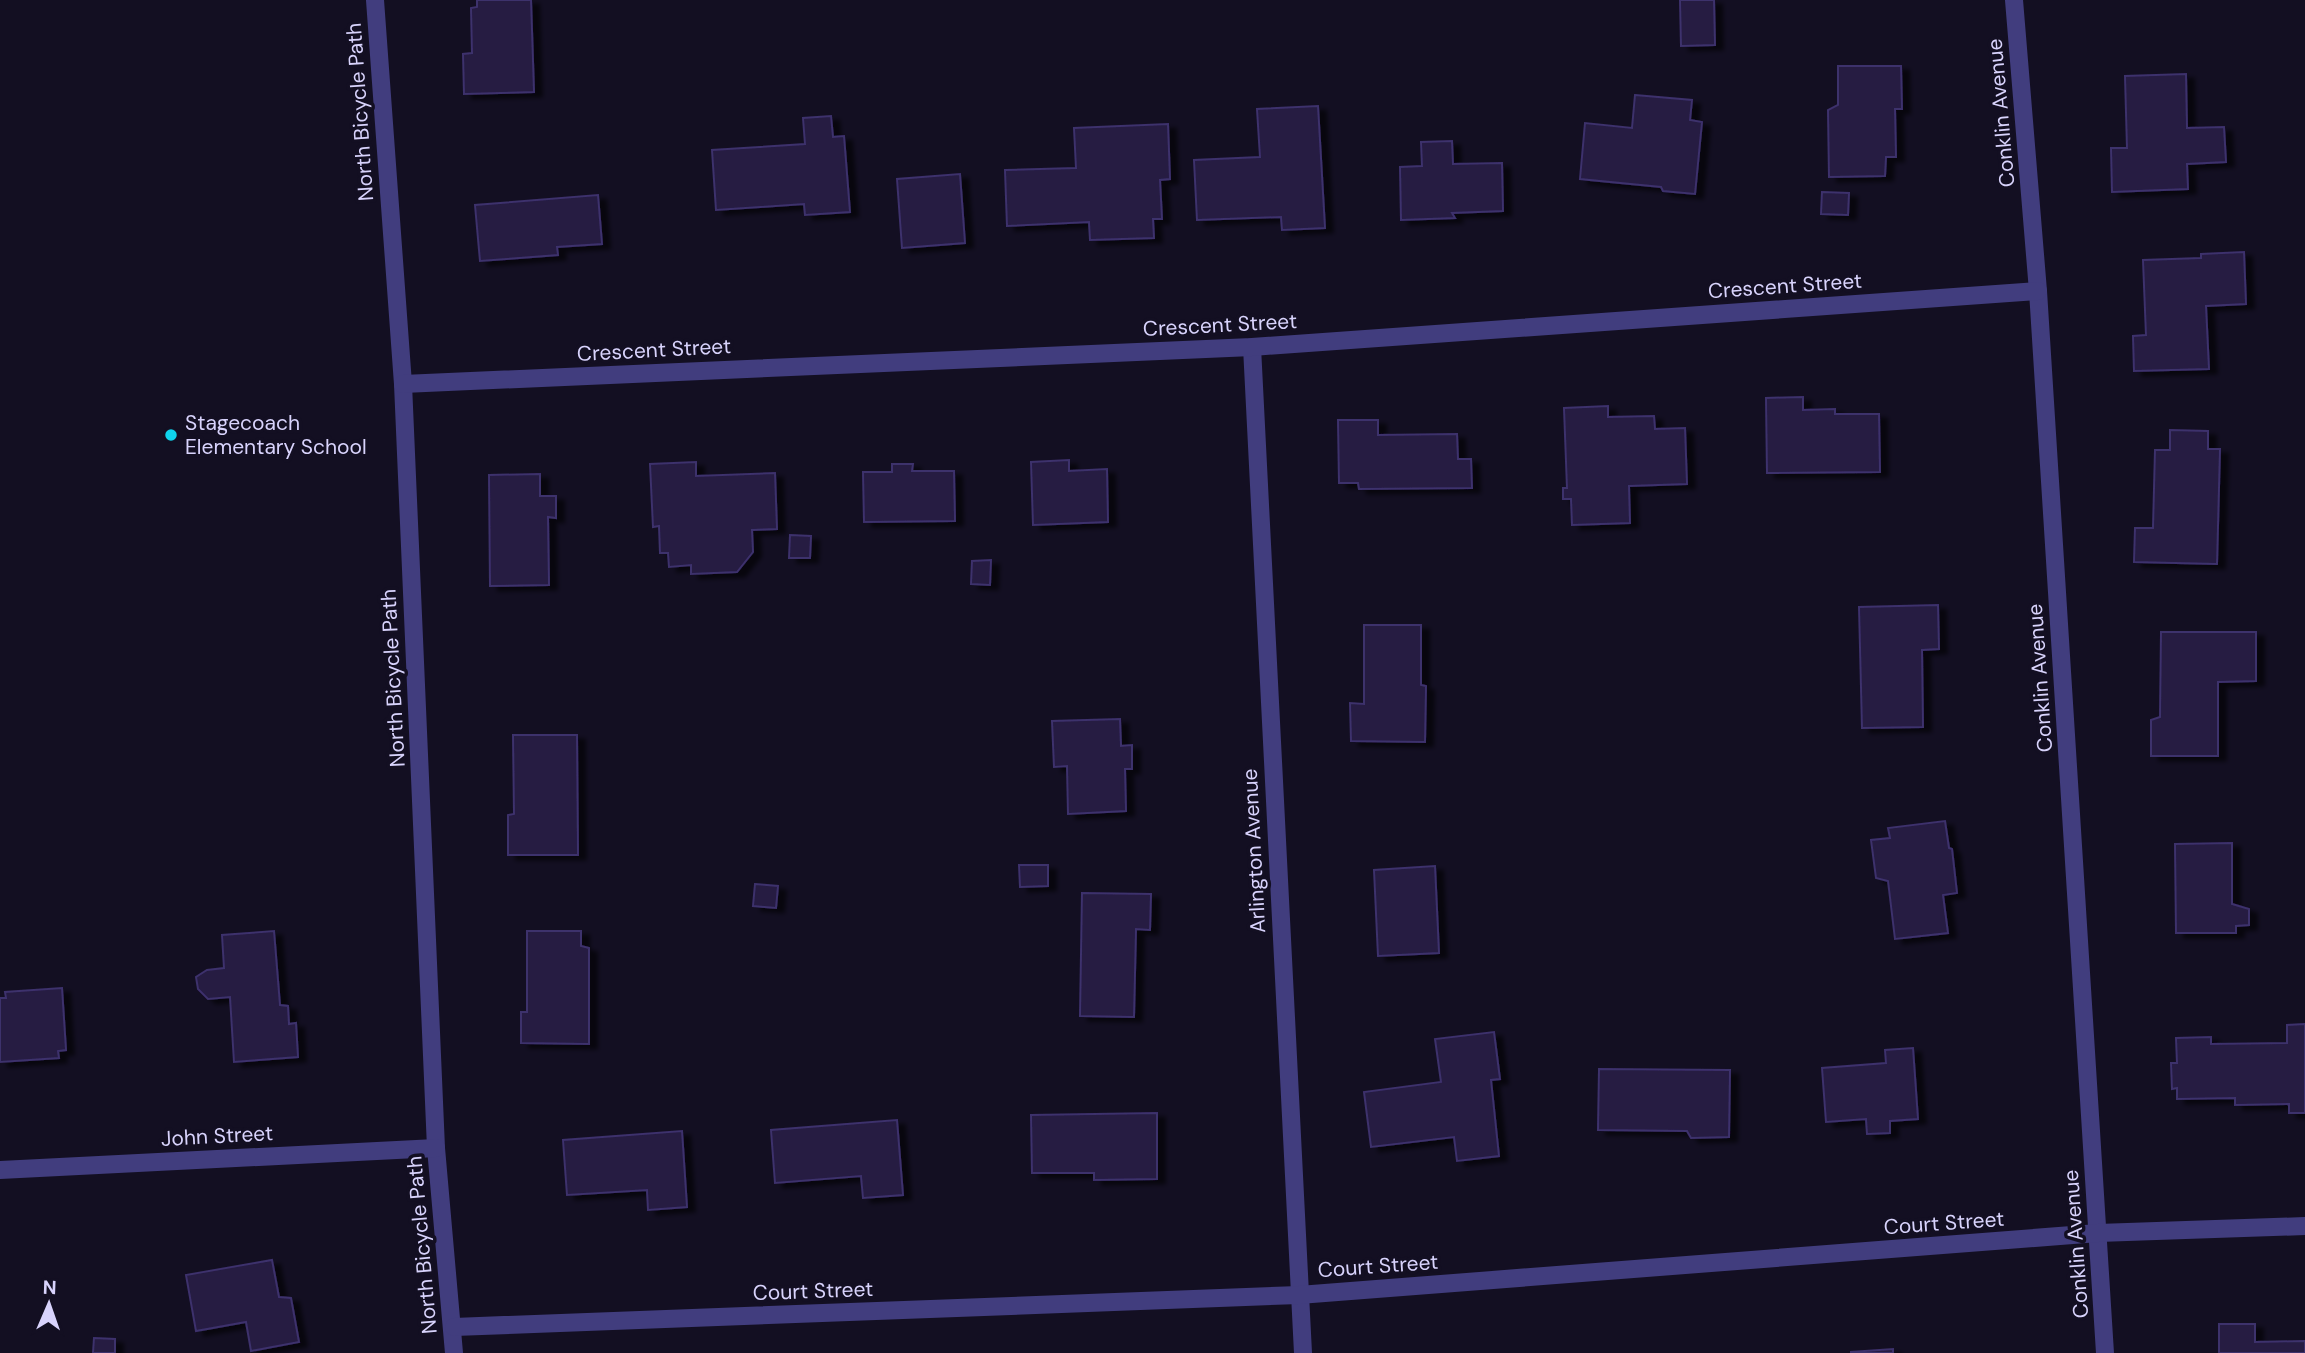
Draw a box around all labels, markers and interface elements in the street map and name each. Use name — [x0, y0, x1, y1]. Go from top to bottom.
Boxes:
street label: North Bicycle Path — [340, 22, 380, 202]
street label: Conklin Avenue — [1981, 38, 2021, 188]
street label: Crescent Street — [1707, 267, 1863, 305]
street label: Crescent Street — [1142, 307, 1298, 343]
street label: Crescent Street — [576, 332, 732, 368]
place label: Stagecoach Elementary School — [185, 409, 367, 461]
marker: Stagecoach Elementary School — [163, 427, 179, 443]
street label: North Bicycle Path — [374, 588, 412, 768]
street label: Conklin Avenue — [2021, 603, 2059, 753]
street label: Arlington Avenue — [1236, 768, 1272, 934]
street label: John Street — [160, 1119, 274, 1153]
street label: North Bicycle Path — [400, 1155, 444, 1335]
street label: Conklin Avenue — [2057, 1169, 2095, 1319]
street label: Court Street — [1883, 1205, 2005, 1241]
street label: Court Street — [1317, 1248, 1439, 1284]
north arrow — [14, 1269, 84, 1339]
text: N — [42, 1275, 57, 1300]
street label: Court Street — [752, 1275, 874, 1307]

